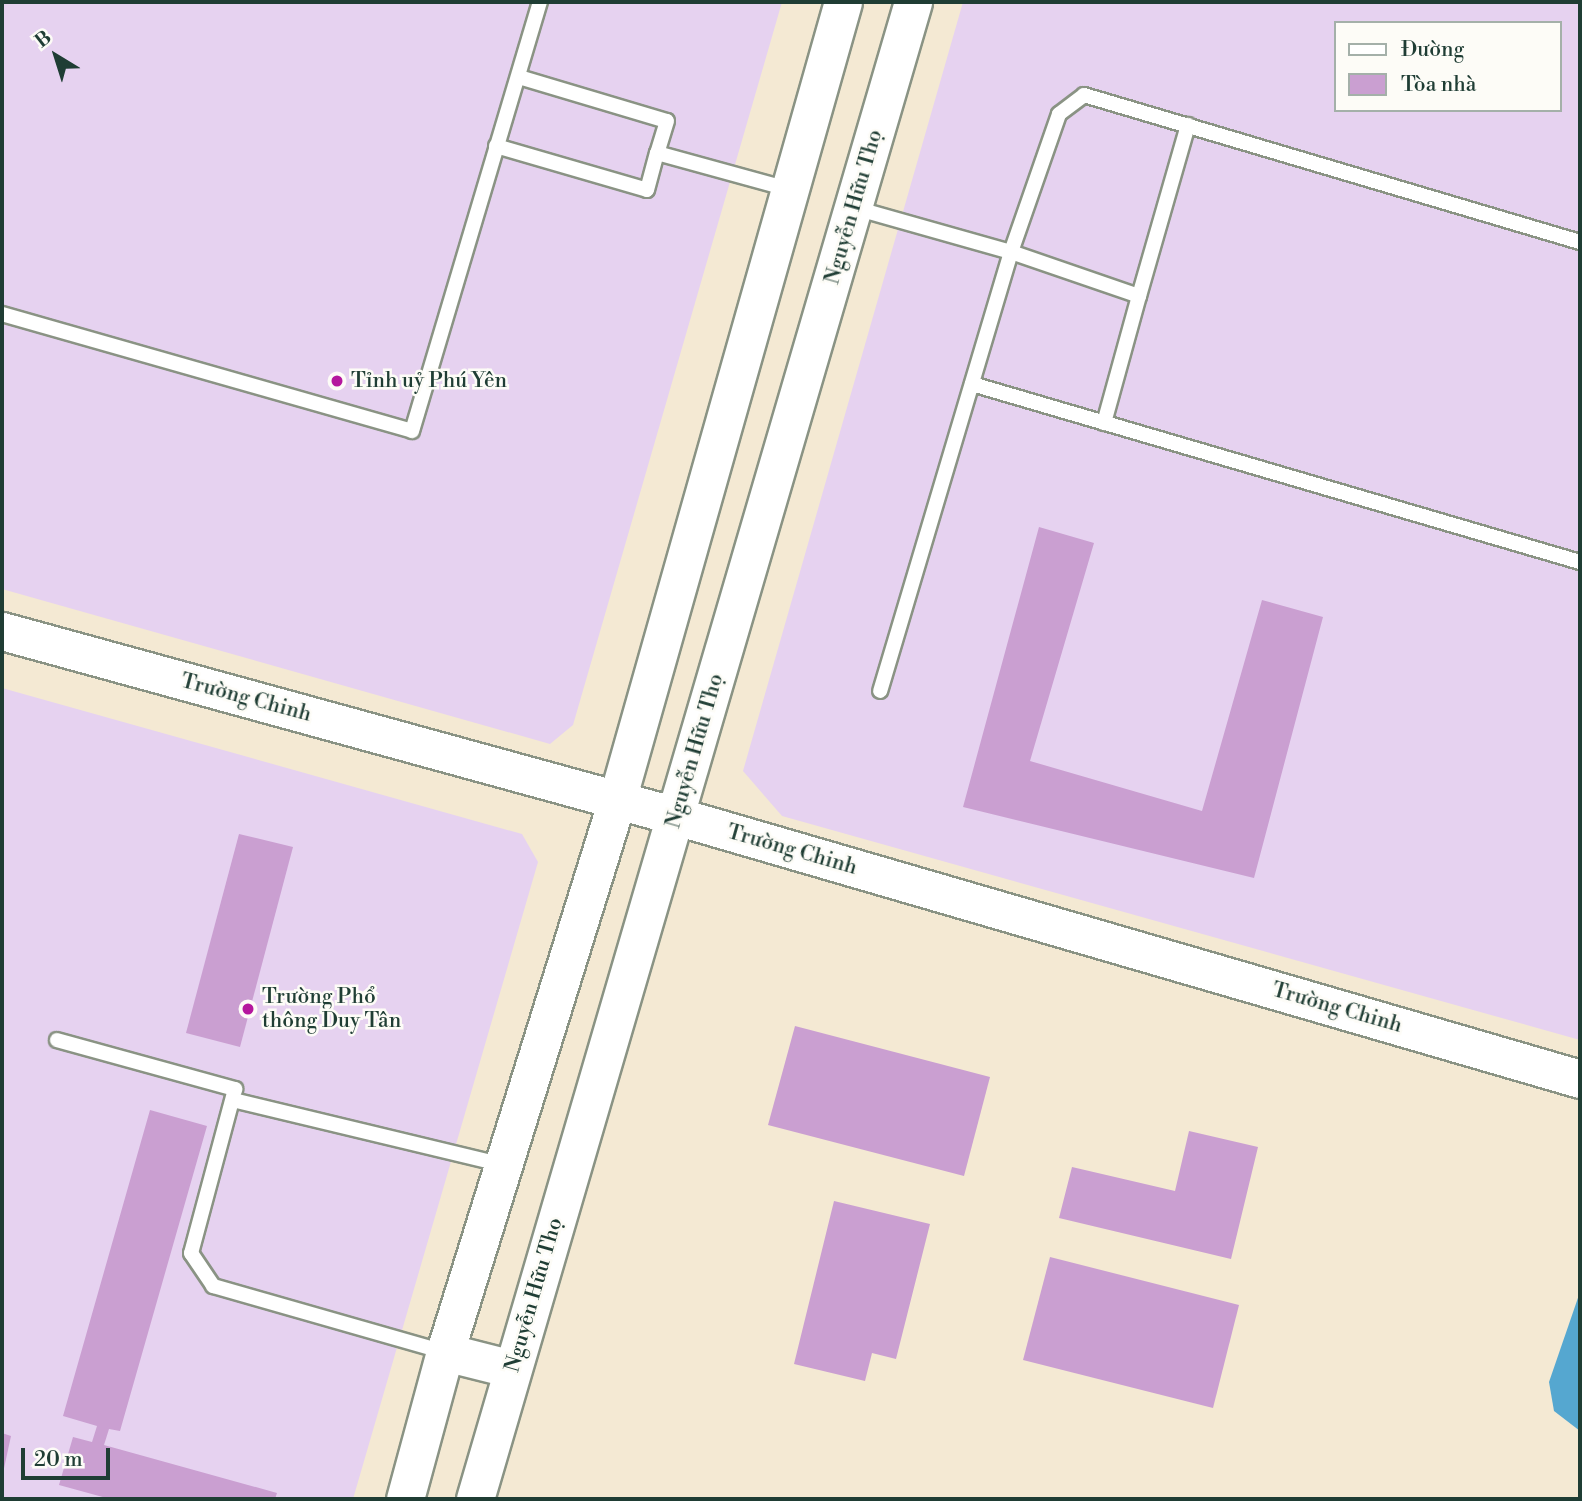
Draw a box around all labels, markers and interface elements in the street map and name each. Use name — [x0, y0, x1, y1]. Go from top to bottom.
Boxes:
north arrow — [21, 21, 91, 91]
legend — [1334, 21, 1561, 112]
text: B — [30, 26, 56, 53]
text: Đường — [1401, 37, 1464, 63]
text: Tòa nhà — [1401, 72, 1476, 98]
street label: Nguyễn Hữu Thọ — [820, 127, 888, 287]
place label: Tỉnh uỷ Phú Yên — [351, 368, 507, 394]
marker: Tỉnh uỷ Phú Yên — [329, 373, 345, 389]
street label: Trường Chinh — [178, 668, 314, 728]
street label: Nguyễn Hữu Thọ — [661, 671, 729, 831]
street label: Trường Chinh — [724, 819, 860, 881]
street label: Trường Chinh — [1269, 977, 1405, 1039]
place label: Trường Phổ thông Duy Tân — [262, 984, 401, 1034]
marker: Trường Phổ thông Duy Tân — [240, 1001, 256, 1017]
street label: Nguyễn Hữu Thọ — [500, 1215, 568, 1375]
scale bar — [24, 1434, 114, 1478]
text: 20 m — [34, 1447, 83, 1473]

